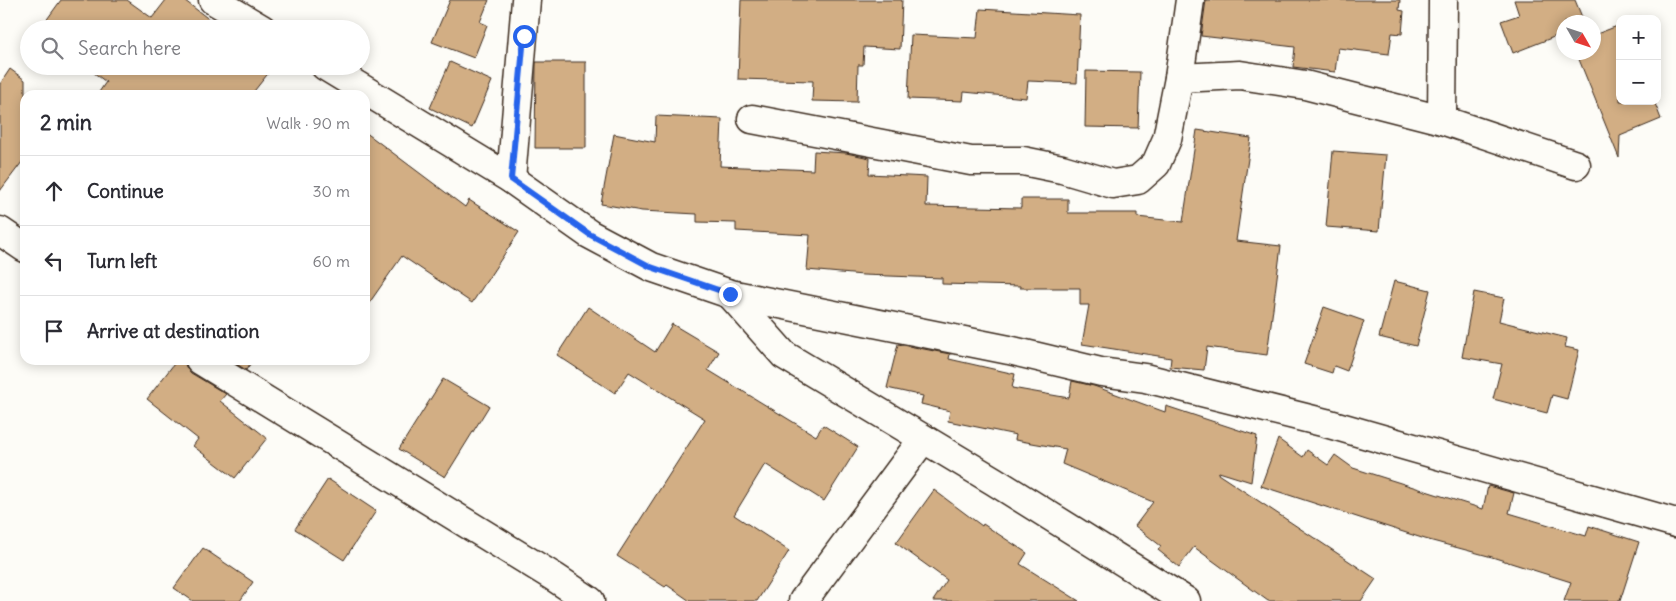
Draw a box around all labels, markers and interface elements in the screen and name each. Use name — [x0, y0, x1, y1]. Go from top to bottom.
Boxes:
north arrow — [1556, 15, 1601, 60]
map controls — [1616, 15, 1661, 105]
button: + — [1616, 15, 1661, 60]
search box — [20, 20, 370, 75]
route start — [513, 25, 536, 48]
icon: search — [38, 34, 66, 62]
text: Search here — [78, 36, 181, 60]
button: − — [1616, 60, 1661, 105]
text: 2 min — [40, 109, 92, 136]
text: Walk · 90 m — [266, 113, 350, 133]
icon: ahead — [40, 177, 68, 205]
text: Continue — [87, 179, 164, 203]
text: 30 m — [313, 181, 350, 201]
icon: left — [40, 247, 68, 275]
text: Turn left — [87, 249, 157, 273]
text: 60 m — [312, 251, 350, 271]
route end — [719, 283, 742, 306]
icon: arrive — [40, 317, 68, 345]
text: Arrive at destination — [87, 319, 260, 343]

